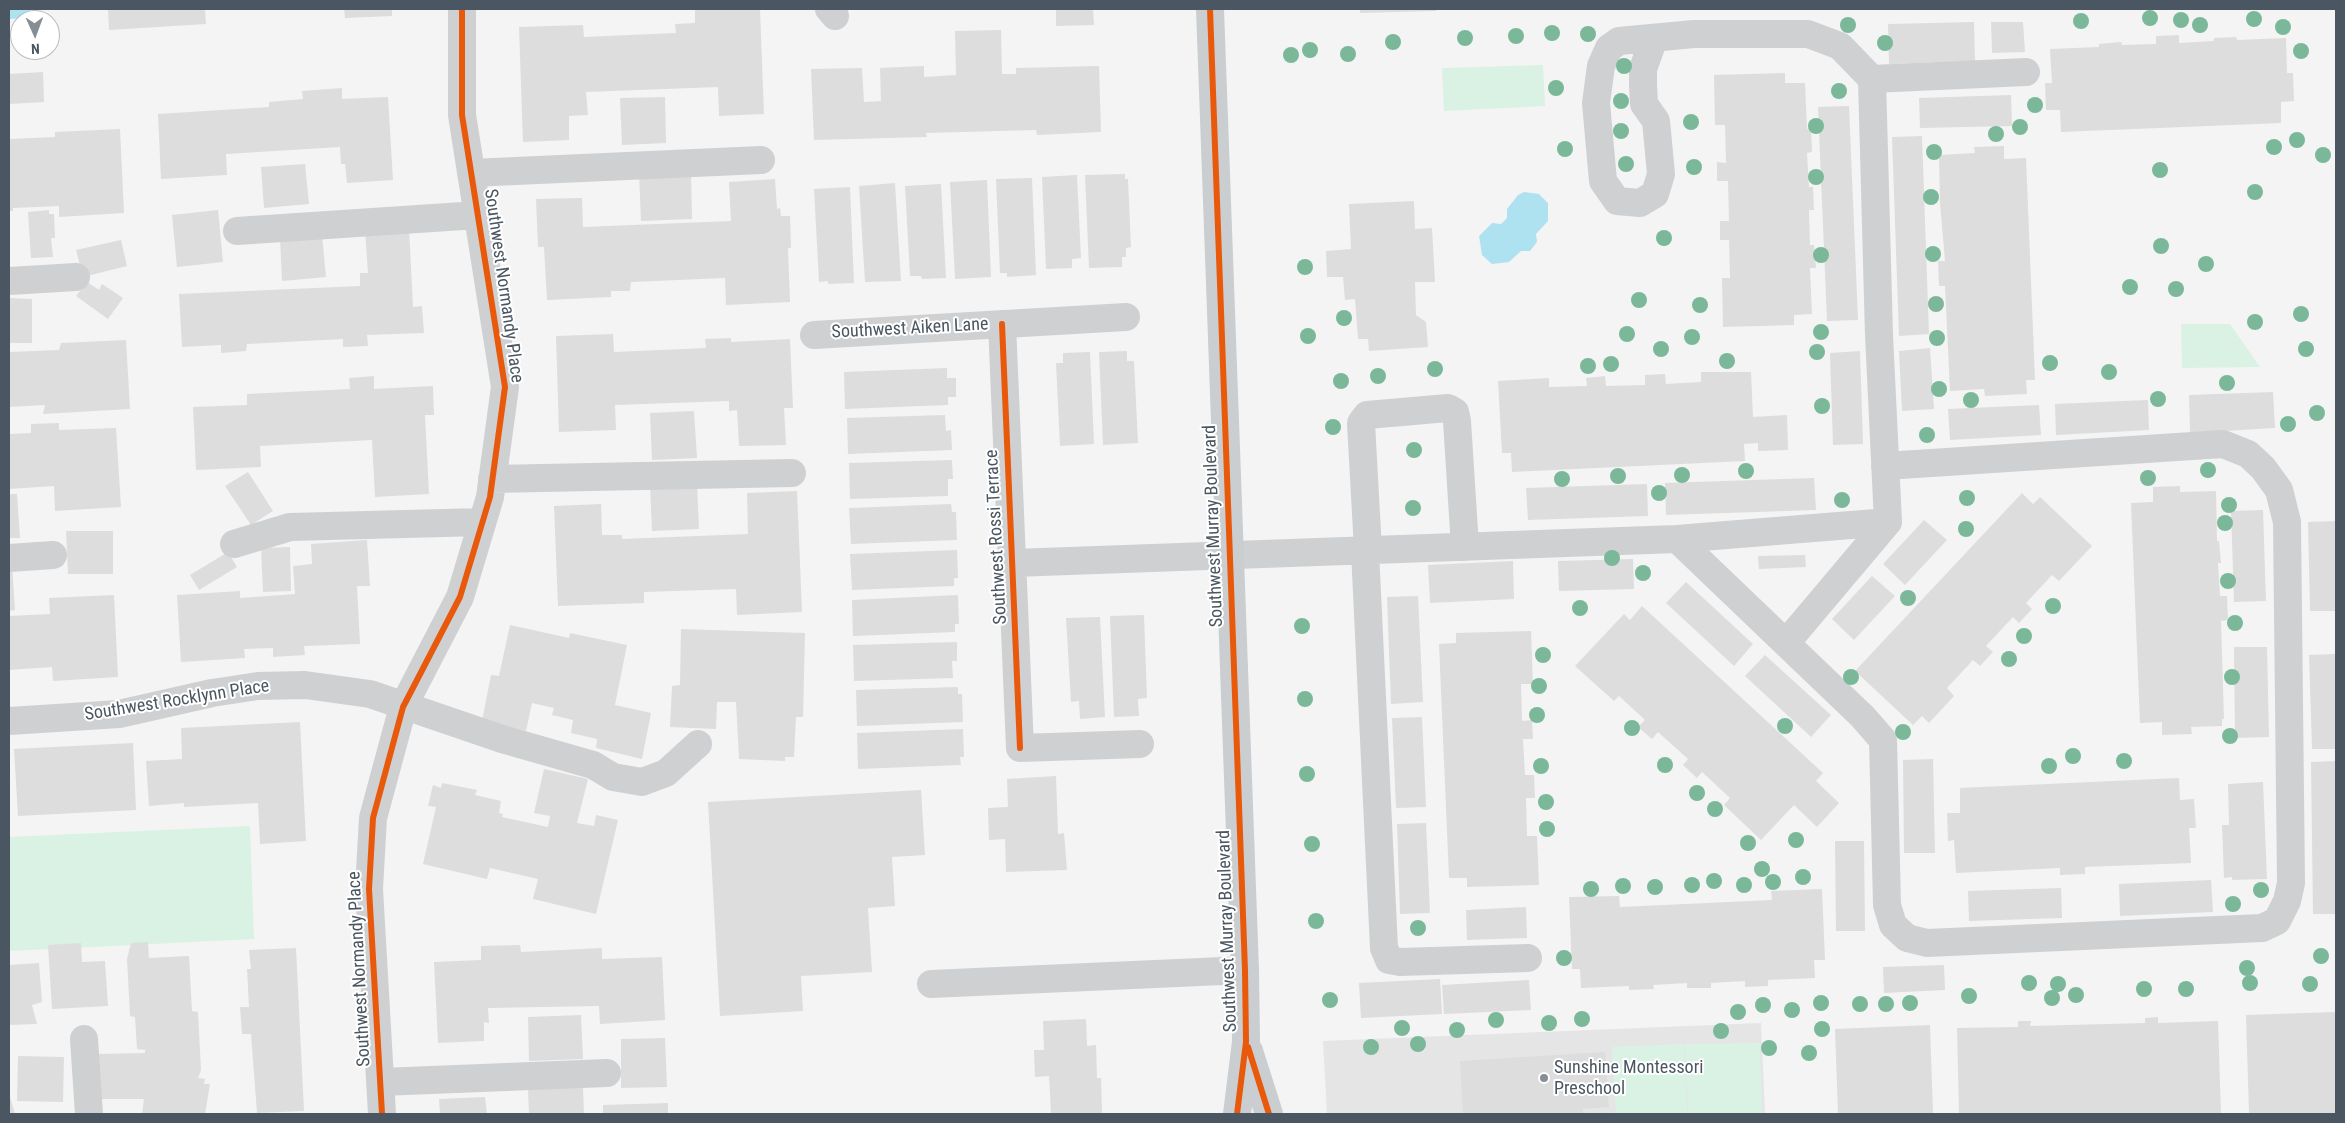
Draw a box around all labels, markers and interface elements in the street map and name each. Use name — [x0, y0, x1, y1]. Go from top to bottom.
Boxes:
north arrow — [10, 10, 60, 60]
text: N — [31, 41, 40, 57]
street label: Southwest Normandy Place — [479, 188, 527, 384]
street label: Southwest Aiken Lane — [831, 314, 989, 344]
street label: Southwest Murray Boulevard — [1200, 424, 1228, 628]
street label: Southwest Rossi Terrace — [982, 449, 1012, 625]
street label: Southwest Rocklynn Place — [83, 676, 271, 726]
street label: Southwest Murray Boulevard — [1214, 829, 1242, 1033]
street label: Southwest Normandy Place — [344, 871, 376, 1067]
place label: Sunshine Montessori Preschool — [1554, 1057, 1703, 1100]
marker: Sunshine Montessori Preschool — [1538, 1072, 1550, 1084]

